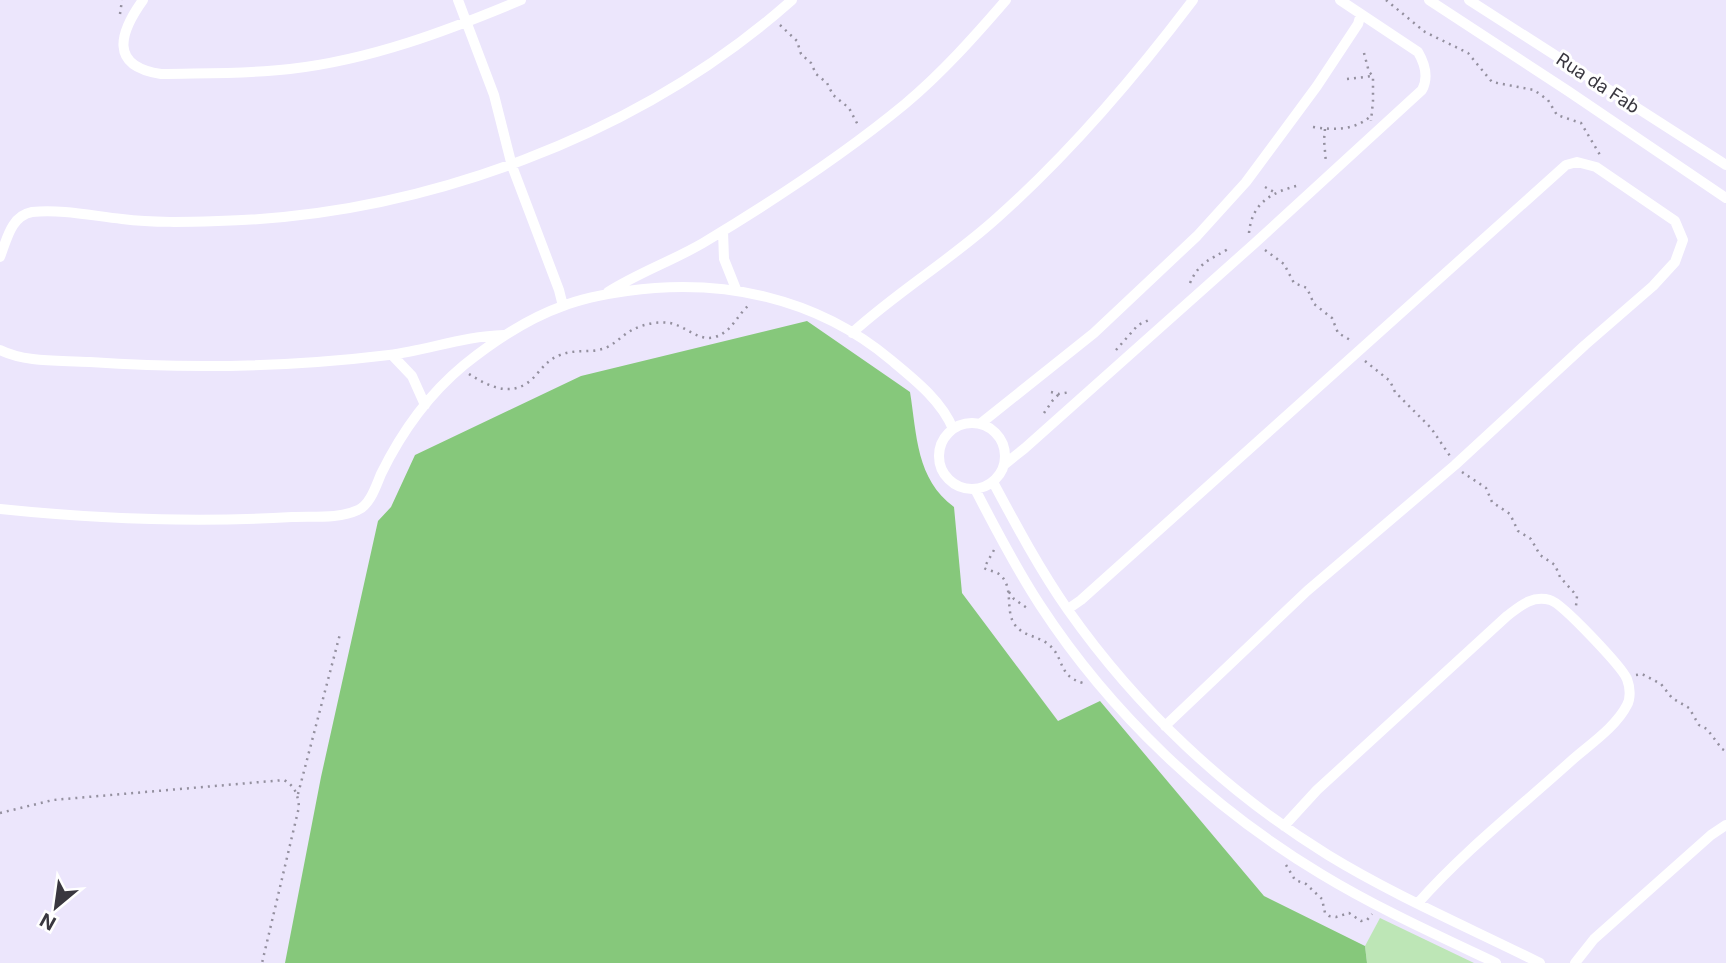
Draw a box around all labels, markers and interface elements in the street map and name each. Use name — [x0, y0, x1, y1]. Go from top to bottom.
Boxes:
street label: Rua da Fab — [1552, 48, 1644, 118]
north arrow — [21, 872, 91, 942]
text: N — [36, 908, 60, 935]

